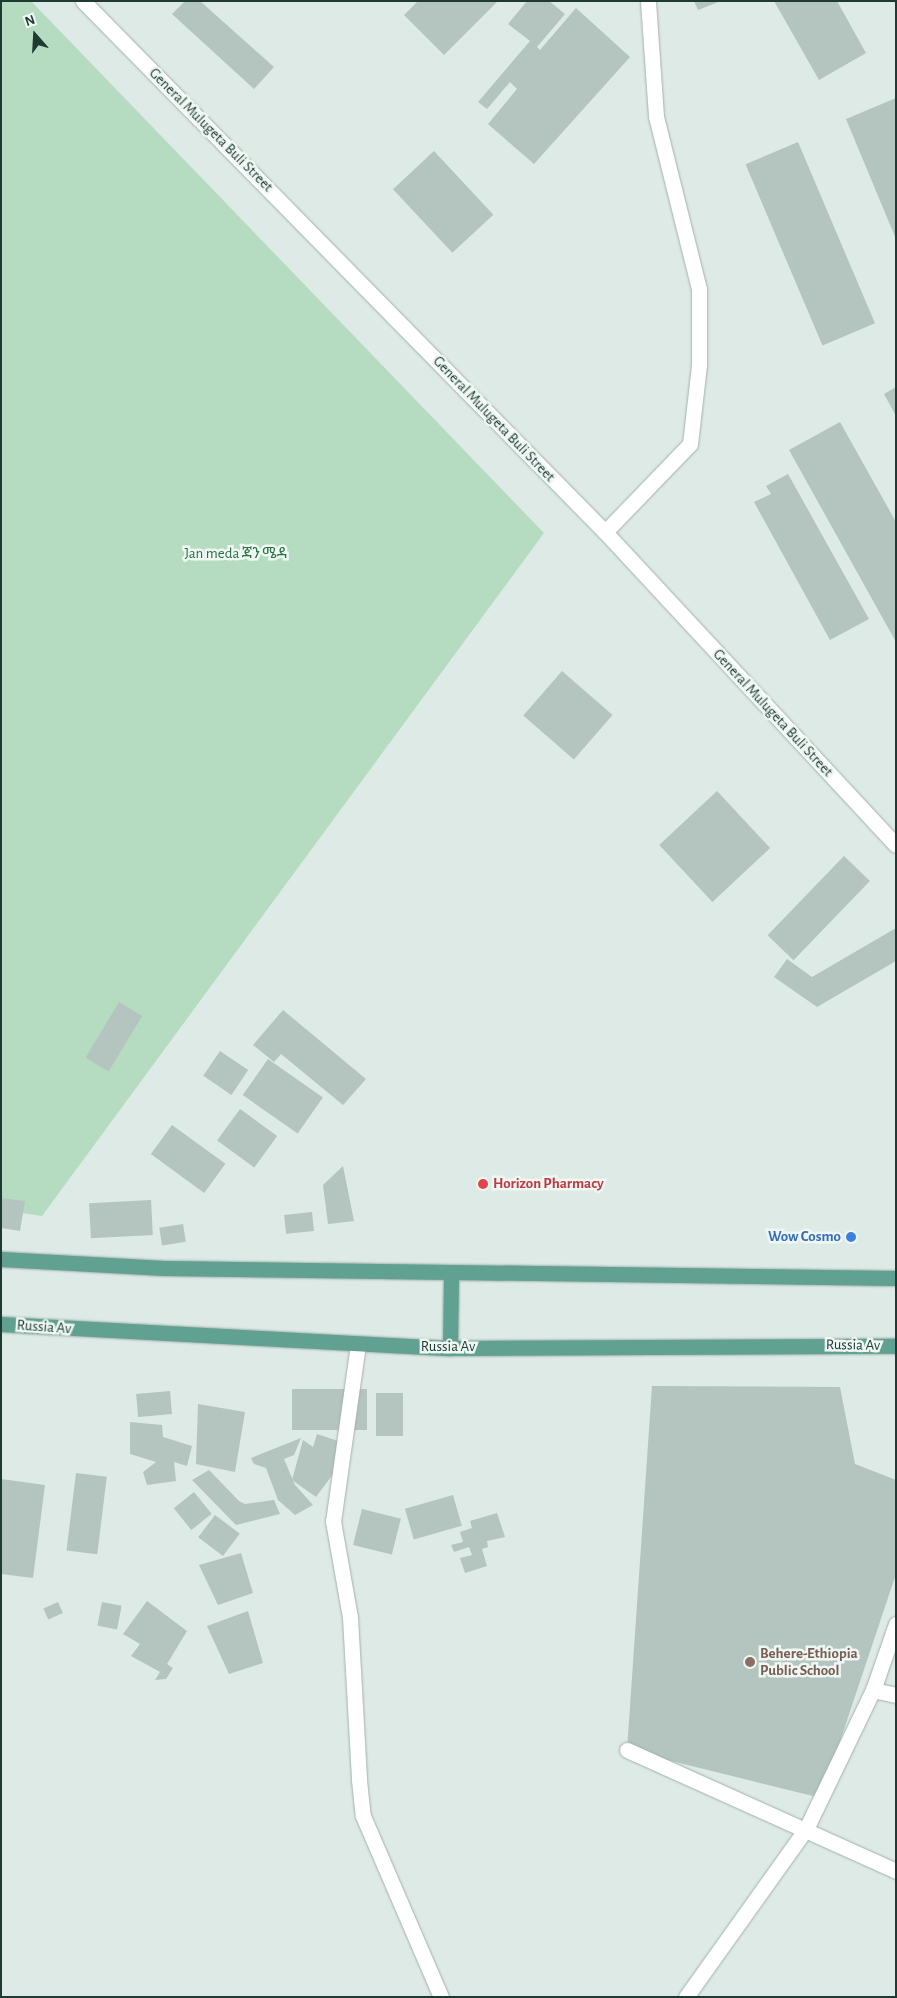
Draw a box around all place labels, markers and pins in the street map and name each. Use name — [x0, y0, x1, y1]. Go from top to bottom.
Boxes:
place label: Horizon Pharmacy — [493, 1175, 604, 1193]
marker: Horizon Pharmacy — [477, 1178, 489, 1190]
place label: Wow Cosmo — [768, 1228, 841, 1246]
marker: Wow Cosmo — [845, 1231, 857, 1243]
place label: Behere-Ethiopia Public School — [760, 1644, 858, 1679]
marker: Behere-Ethiopia Public School — [744, 1656, 756, 1668]

